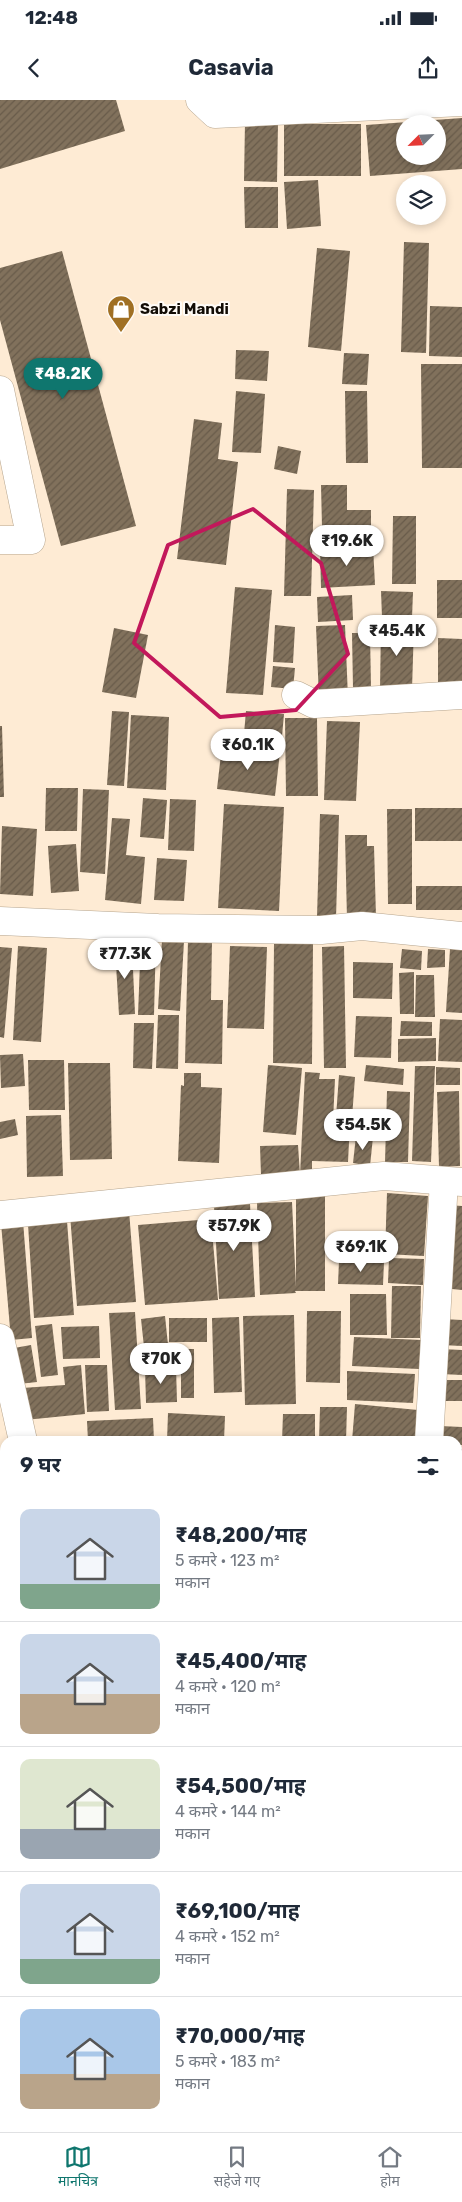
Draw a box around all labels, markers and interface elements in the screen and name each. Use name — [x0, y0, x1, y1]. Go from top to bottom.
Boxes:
text: 12:48 — [25, 6, 78, 29]
icon: back — [20, 54, 48, 82]
text: Casavia — [188, 54, 274, 81]
icon: share — [414, 54, 442, 82]
north arrow — [396, 115, 446, 165]
map controls — [396, 115, 446, 225]
button: layers — [396, 175, 446, 225]
shop icon: Sabzi Mandi — [106, 294, 136, 333]
place label: Sabzi Mandi — [140, 300, 229, 318]
pin: ₹48.2K — [22, 358, 104, 400]
text: ₹48.2K — [35, 364, 91, 383]
pin: ₹19.6K — [306, 524, 388, 567]
text: ₹19.6K — [321, 531, 373, 550]
pin: ₹45.4K — [356, 614, 438, 657]
text: ₹45.4K — [369, 621, 425, 640]
pin: ₹60.1K — [207, 728, 289, 771]
text: ₹60.1K — [222, 735, 274, 754]
pin: ₹77.3K — [84, 938, 166, 980]
text: ₹77.3K — [99, 944, 151, 963]
pin: ₹54.5K — [322, 1108, 404, 1151]
text: ₹54.5K — [335, 1115, 391, 1134]
pin: ₹57.9K — [193, 1210, 275, 1252]
text: ₹57.9K — [208, 1216, 260, 1235]
pin: ₹69.1K — [320, 1230, 402, 1273]
text: ₹69.1K — [335, 1237, 387, 1256]
pin: ₹70K — [131, 1342, 191, 1385]
text: ₹70K — [141, 1349, 181, 1368]
text: 9 घर — [20, 1452, 61, 1477]
icon: filters — [414, 1452, 442, 1480]
text: ₹48,200/माह — [175, 1522, 307, 1547]
icon: home — [60, 1529, 120, 1589]
text: 5 कमरे · 123 m² — [175, 1551, 279, 1570]
text: मकान — [175, 1573, 210, 1592]
text: ₹45,400/माह — [175, 1648, 306, 1673]
icon: home — [60, 1654, 120, 1714]
text: 4 कमरे · 120 m² — [175, 1677, 280, 1696]
text: मकान — [175, 1699, 210, 1718]
text: ₹54,500/माह — [175, 1773, 306, 1798]
icon: home — [60, 1779, 120, 1839]
text: 4 कमरे · 144 m² — [175, 1802, 281, 1821]
text: मकान — [175, 1824, 210, 1843]
text: ₹69,100/माह — [175, 1898, 300, 1923]
icon: home — [60, 1904, 120, 1964]
text: 4 कमरे · 152 m² — [175, 1927, 280, 1946]
text: मकान — [175, 1949, 210, 1968]
text: ₹70,000/माह — [175, 2023, 305, 2048]
icon: home — [60, 2029, 120, 2089]
text: 5 कमरे · 183 m² — [175, 2052, 280, 2071]
text: मकान — [175, 2074, 210, 2093]
tab: मानचित्र — [58, 2143, 98, 2192]
tab: सहेजे गए — [214, 2143, 260, 2192]
tab: होम — [376, 2143, 404, 2192]

